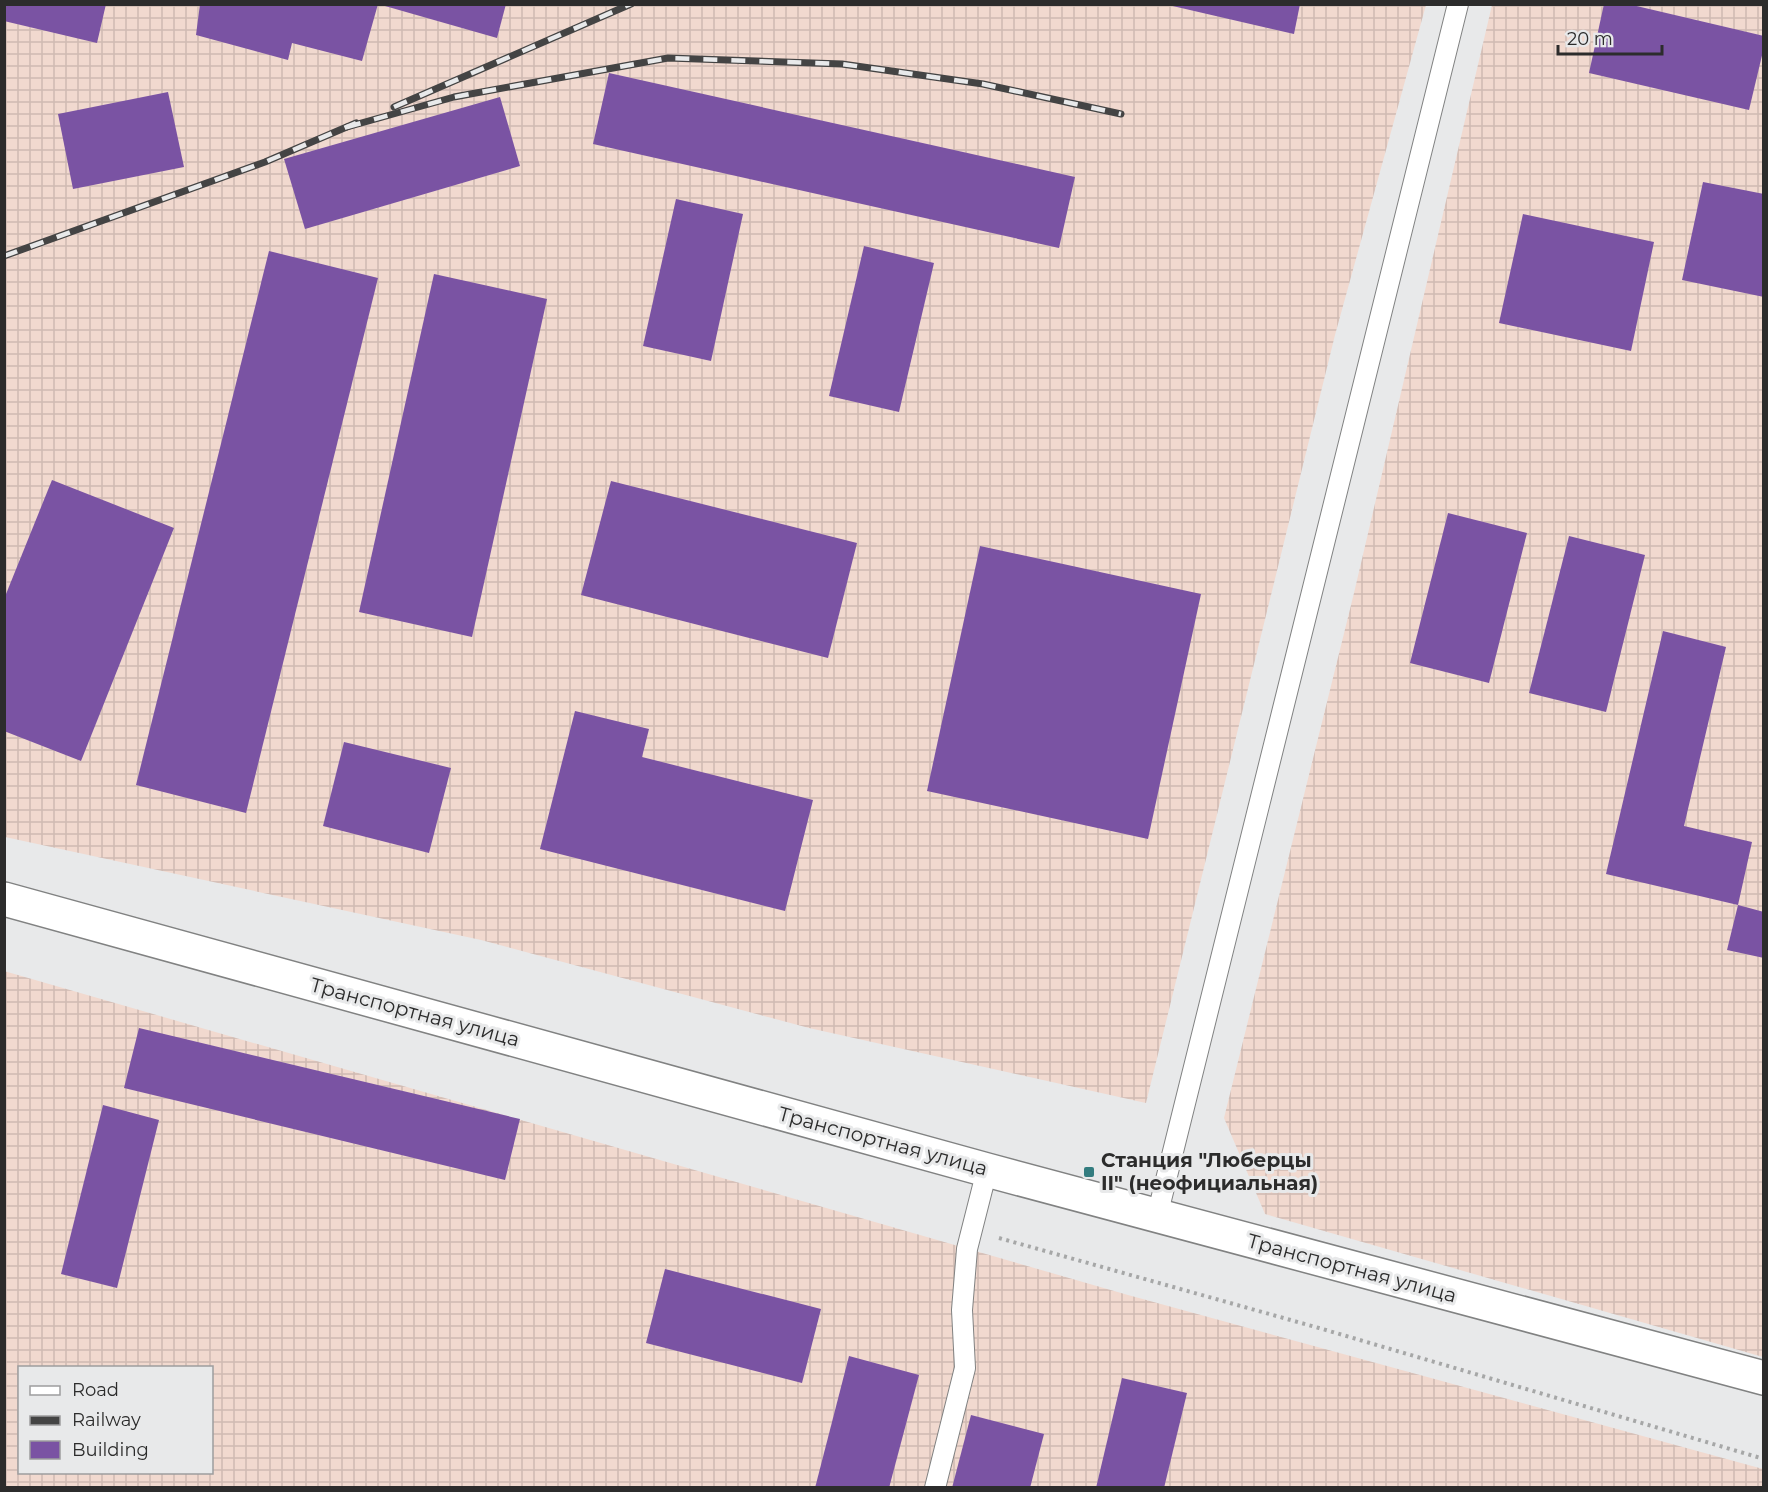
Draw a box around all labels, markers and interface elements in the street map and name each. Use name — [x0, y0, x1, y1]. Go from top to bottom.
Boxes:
scale bar — [1558, 18, 1662, 56]
text: 20 m — [1567, 28, 1613, 50]
street label: Транспортная улица — [308, 973, 522, 1051]
street label: Транспортная улица — [776, 1102, 990, 1180]
place label: Станция "Люберцы II" (неофициальная) — [1101, 1148, 1318, 1195]
marker: Станция "Люберцы II" (неофициальная) — [1082, 1165, 1096, 1179]
street label: Транспортная улица — [1245, 1229, 1459, 1307]
legend — [18, 1366, 213, 1474]
text: Road — [72, 1379, 119, 1401]
text: Railway — [72, 1409, 141, 1431]
text: Building — [72, 1439, 149, 1461]

